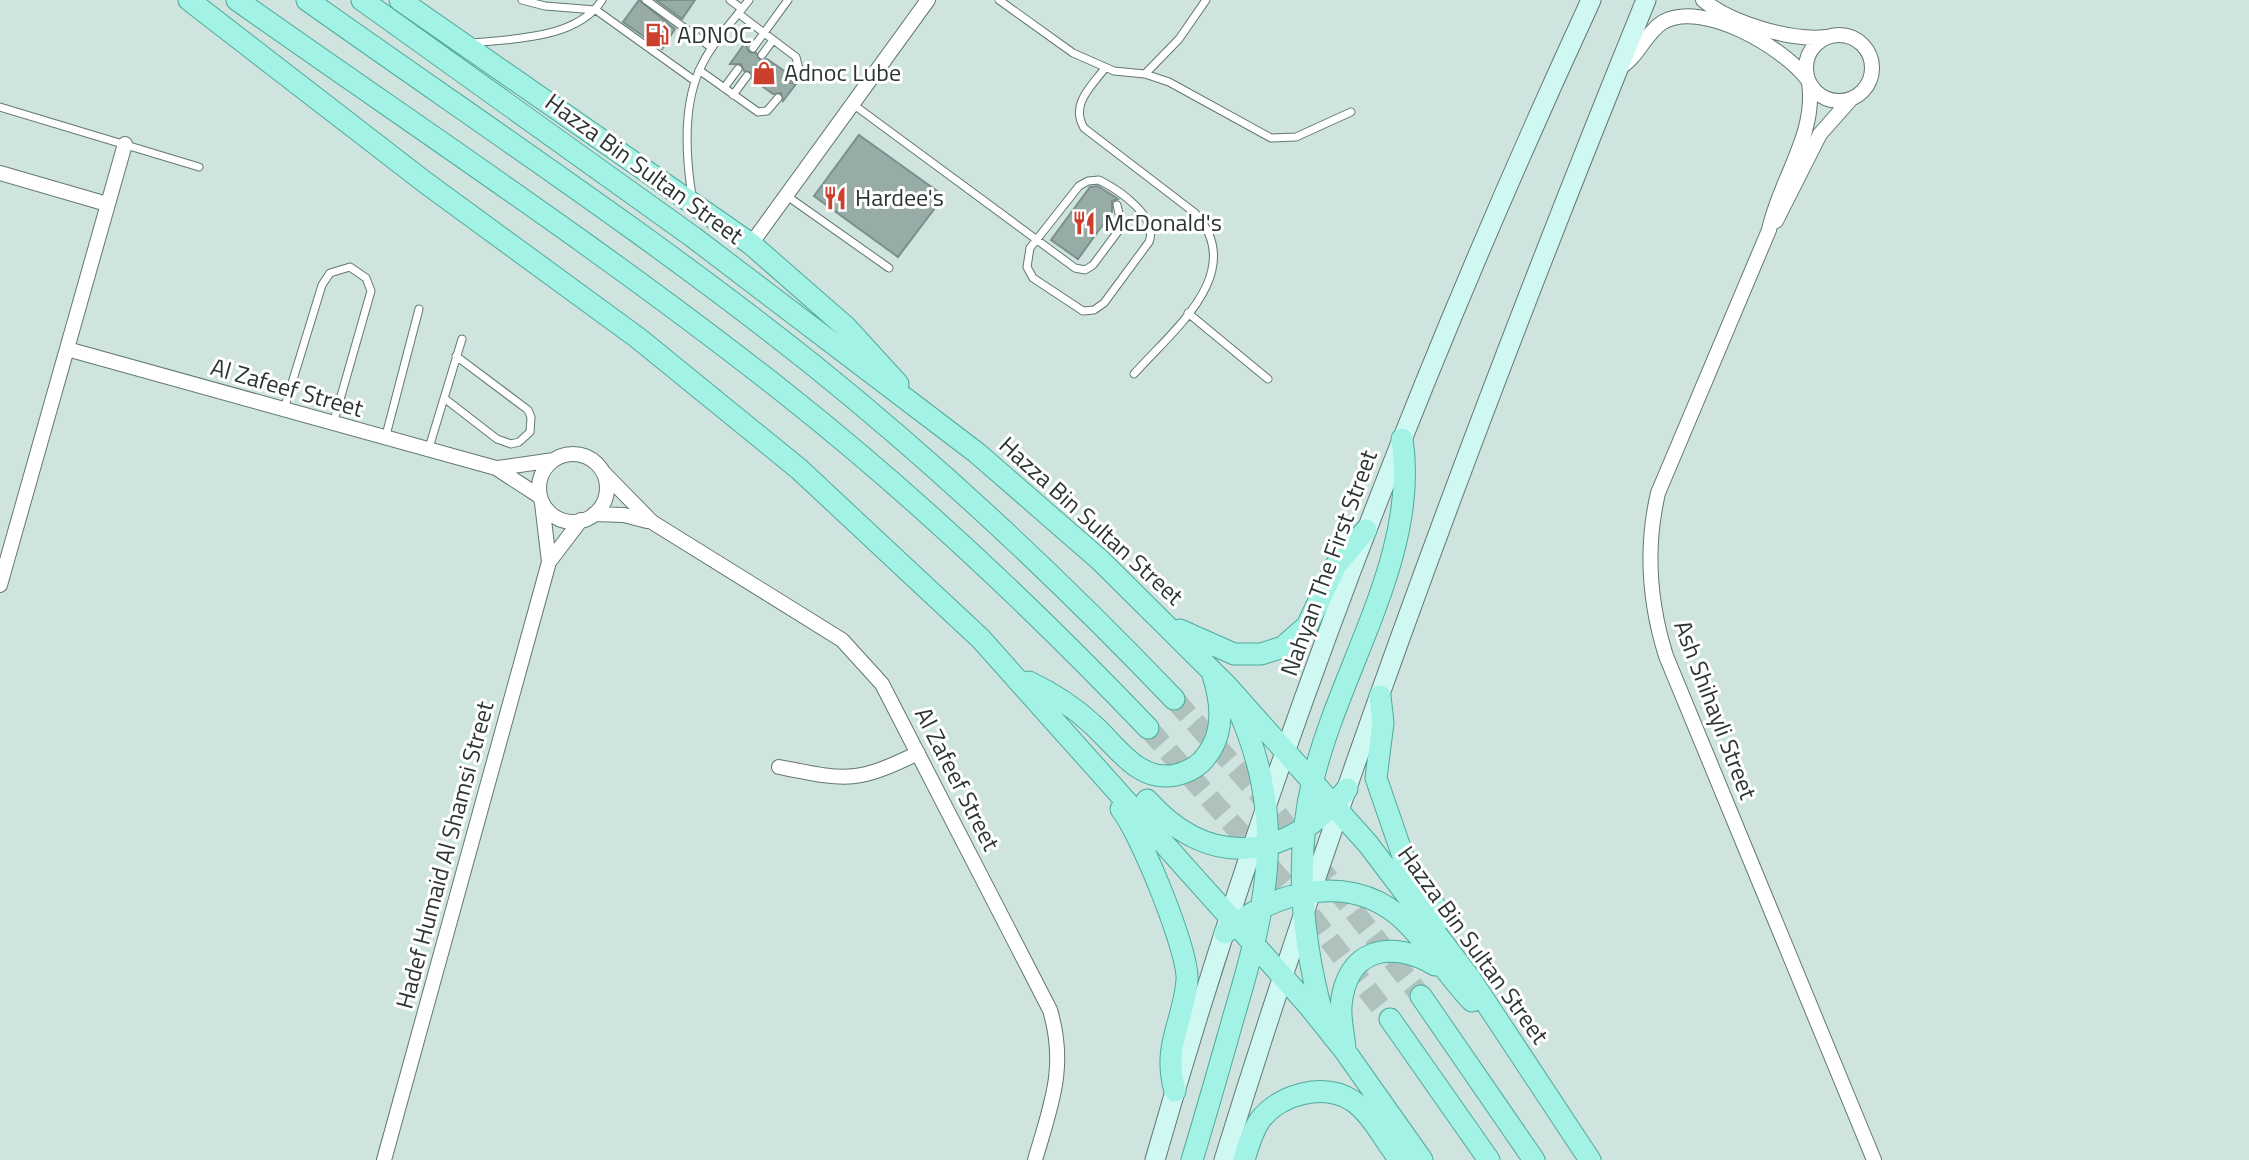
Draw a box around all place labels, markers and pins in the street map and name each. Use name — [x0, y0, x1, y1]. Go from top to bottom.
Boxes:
place label: ADNOC — [677, 16, 752, 52]
fuel station icon: ADNOC — [643, 21, 671, 49]
place label: Adnoc Lube — [784, 54, 901, 90]
shop icon: Adnoc Lube — [750, 59, 778, 87]
place label: Hardee's — [855, 179, 944, 215]
restaurant icon: Hardee's — [821, 184, 849, 212]
place label: McDonald's — [1104, 204, 1222, 240]
restaurant icon: McDonald's — [1070, 209, 1098, 237]

